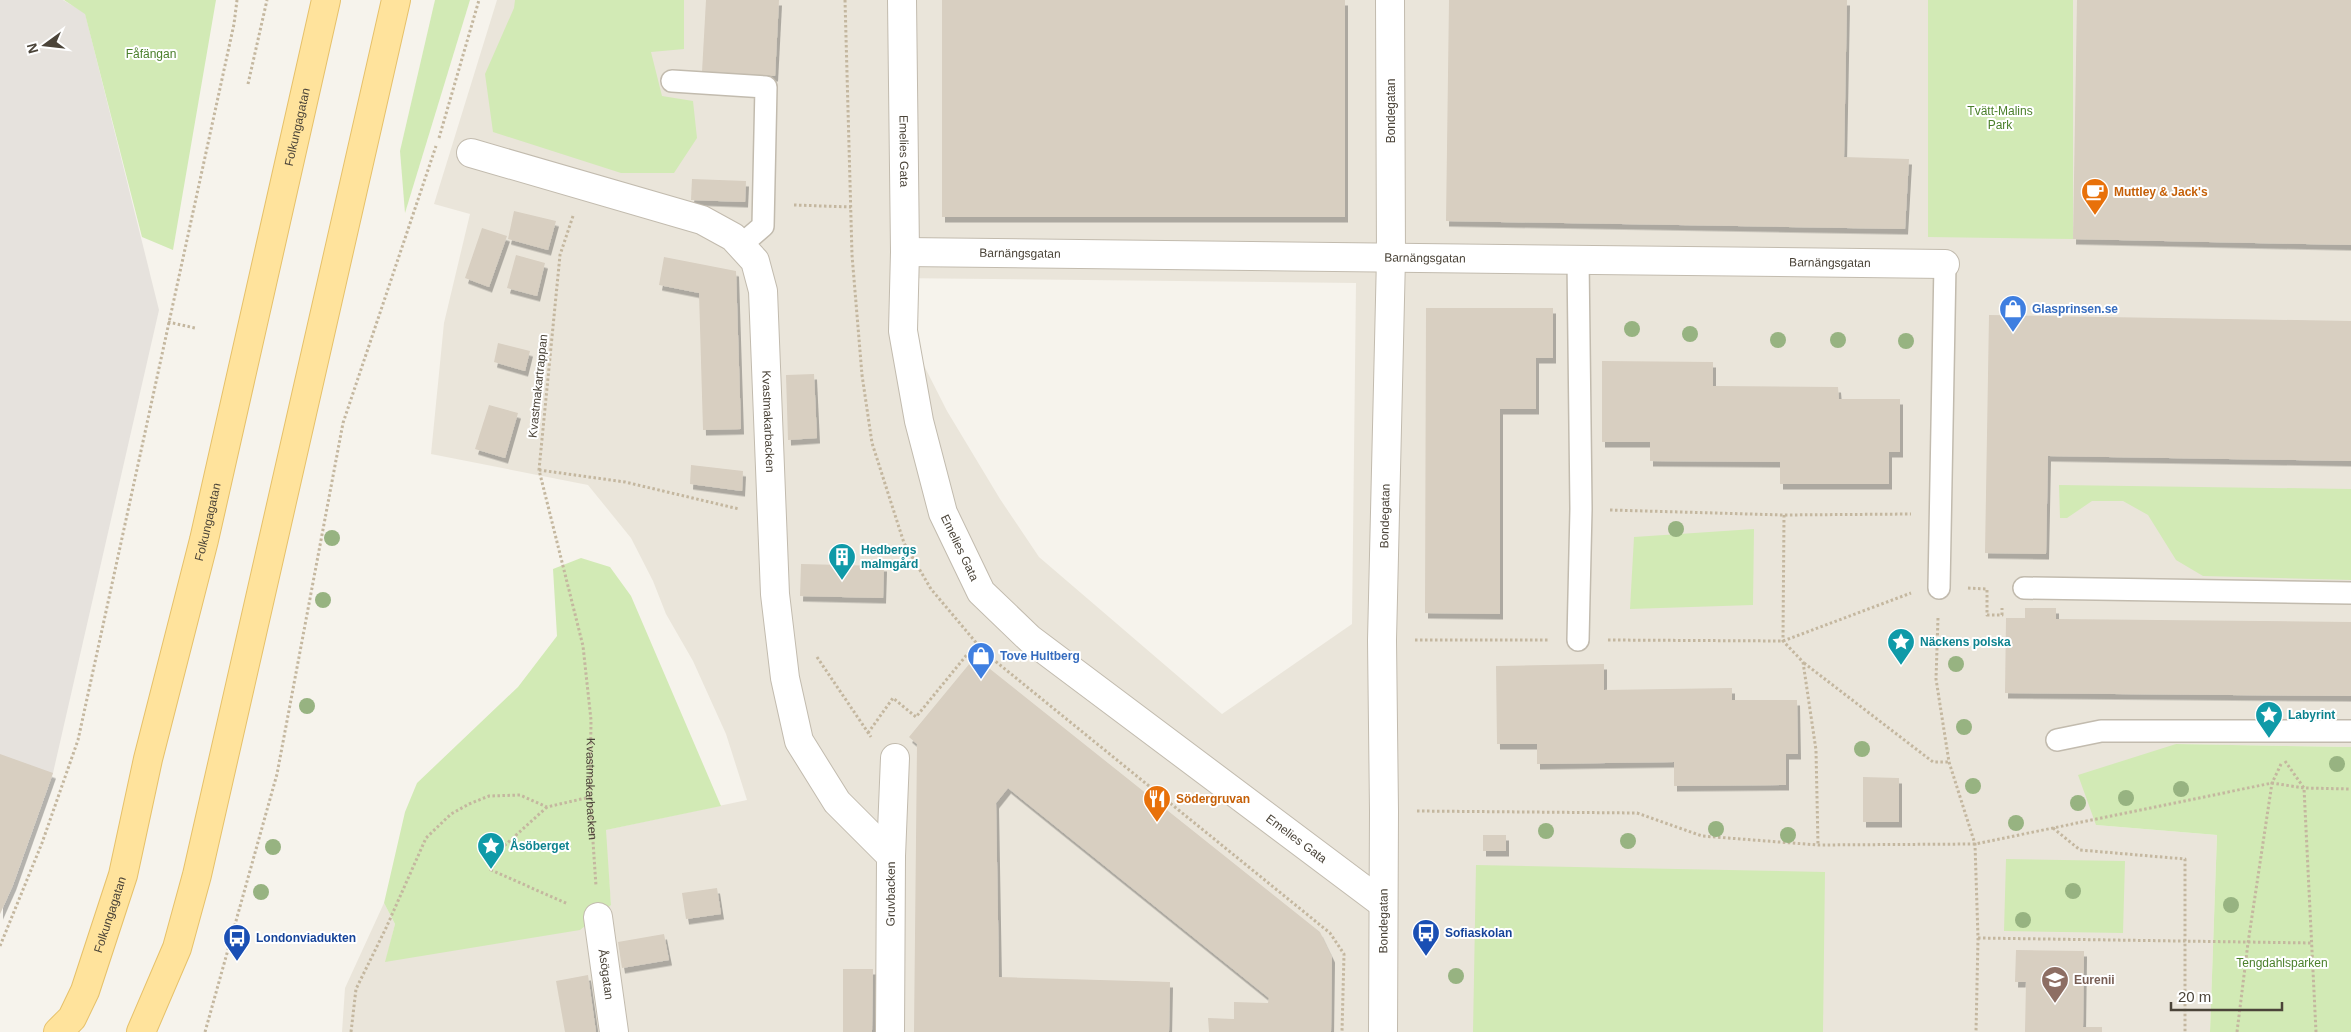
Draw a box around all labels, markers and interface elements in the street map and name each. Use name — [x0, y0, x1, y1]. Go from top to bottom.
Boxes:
north arrow — [20, 20, 70, 70]
text: N — [23, 41, 41, 55]
park label: Fåfängan — [126, 47, 176, 61]
street label: Bondegatan — [1384, 79, 1398, 143]
street label: Folkungagatan — [282, 87, 313, 167]
park label: Tvätt-Malins Park — [1967, 104, 2033, 132]
street label: Emelies Gata — [896, 115, 911, 187]
cafe icon: Muttley & Jack's — [2080, 177, 2110, 216]
place label: Muttley & Jack's — [2114, 185, 2208, 199]
street label: Barnängsgatan — [979, 246, 1061, 261]
street label: Barnängsgatan — [1384, 251, 1466, 265]
street label: Barnängsgatan — [1789, 255, 1871, 270]
shop icon: Glasprinsen.se — [1998, 294, 2028, 333]
place label: Glasprinsen.se — [2032, 302, 2118, 316]
street label: Kvastmakartrappan — [526, 334, 550, 438]
street label: Kvastmakarbacken — [759, 370, 777, 473]
street label: Folkungagatan — [192, 482, 224, 562]
street label: Bondegatan — [1377, 483, 1393, 549]
street label: Emelies Gata — [938, 512, 982, 583]
building icon: Hedbergs malmgård — [827, 542, 857, 581]
place label: Hedbergs malmgård — [861, 543, 918, 571]
place icon: Näckens polska — [1886, 627, 1916, 666]
place label: Näckens polska — [1920, 635, 2011, 649]
shop icon: Tove Hultberg — [966, 641, 996, 680]
place label: Tove Hultberg — [1000, 649, 1080, 663]
place icon: Labyrint — [2254, 700, 2284, 739]
place label: Labyrint — [2288, 708, 2335, 722]
street label: Kvastmakarbacken — [583, 738, 600, 840]
restaurant icon: Södergruvan — [1142, 784, 1172, 823]
place label: Södergruvan — [1176, 792, 1250, 806]
street label: Emelies Gata — [1263, 812, 1330, 866]
place icon: Åsöberget — [476, 831, 506, 870]
place label: Åsöberget — [510, 838, 569, 853]
street label: Gruvbacken — [884, 862, 898, 926]
street label: Folkungagatan — [91, 875, 129, 955]
street label: Bondegatan — [1376, 889, 1391, 953]
bus stop icon: Sofiaskolan — [1411, 918, 1441, 957]
bus stop icon: Londonviadukten — [222, 923, 252, 962]
place label: Sofiaskolan — [1445, 926, 1512, 940]
place label: Londonviadukten — [256, 931, 356, 945]
street label: Åsögatan — [596, 948, 616, 1001]
park label: Tengdahlsparken — [2236, 956, 2328, 970]
school or university icon: Eurenii — [2040, 965, 2070, 1004]
place label: Eurenii — [2074, 973, 2115, 987]
scale bar — [2171, 980, 2282, 1012]
text: 20 m — [2178, 988, 2211, 1005]

